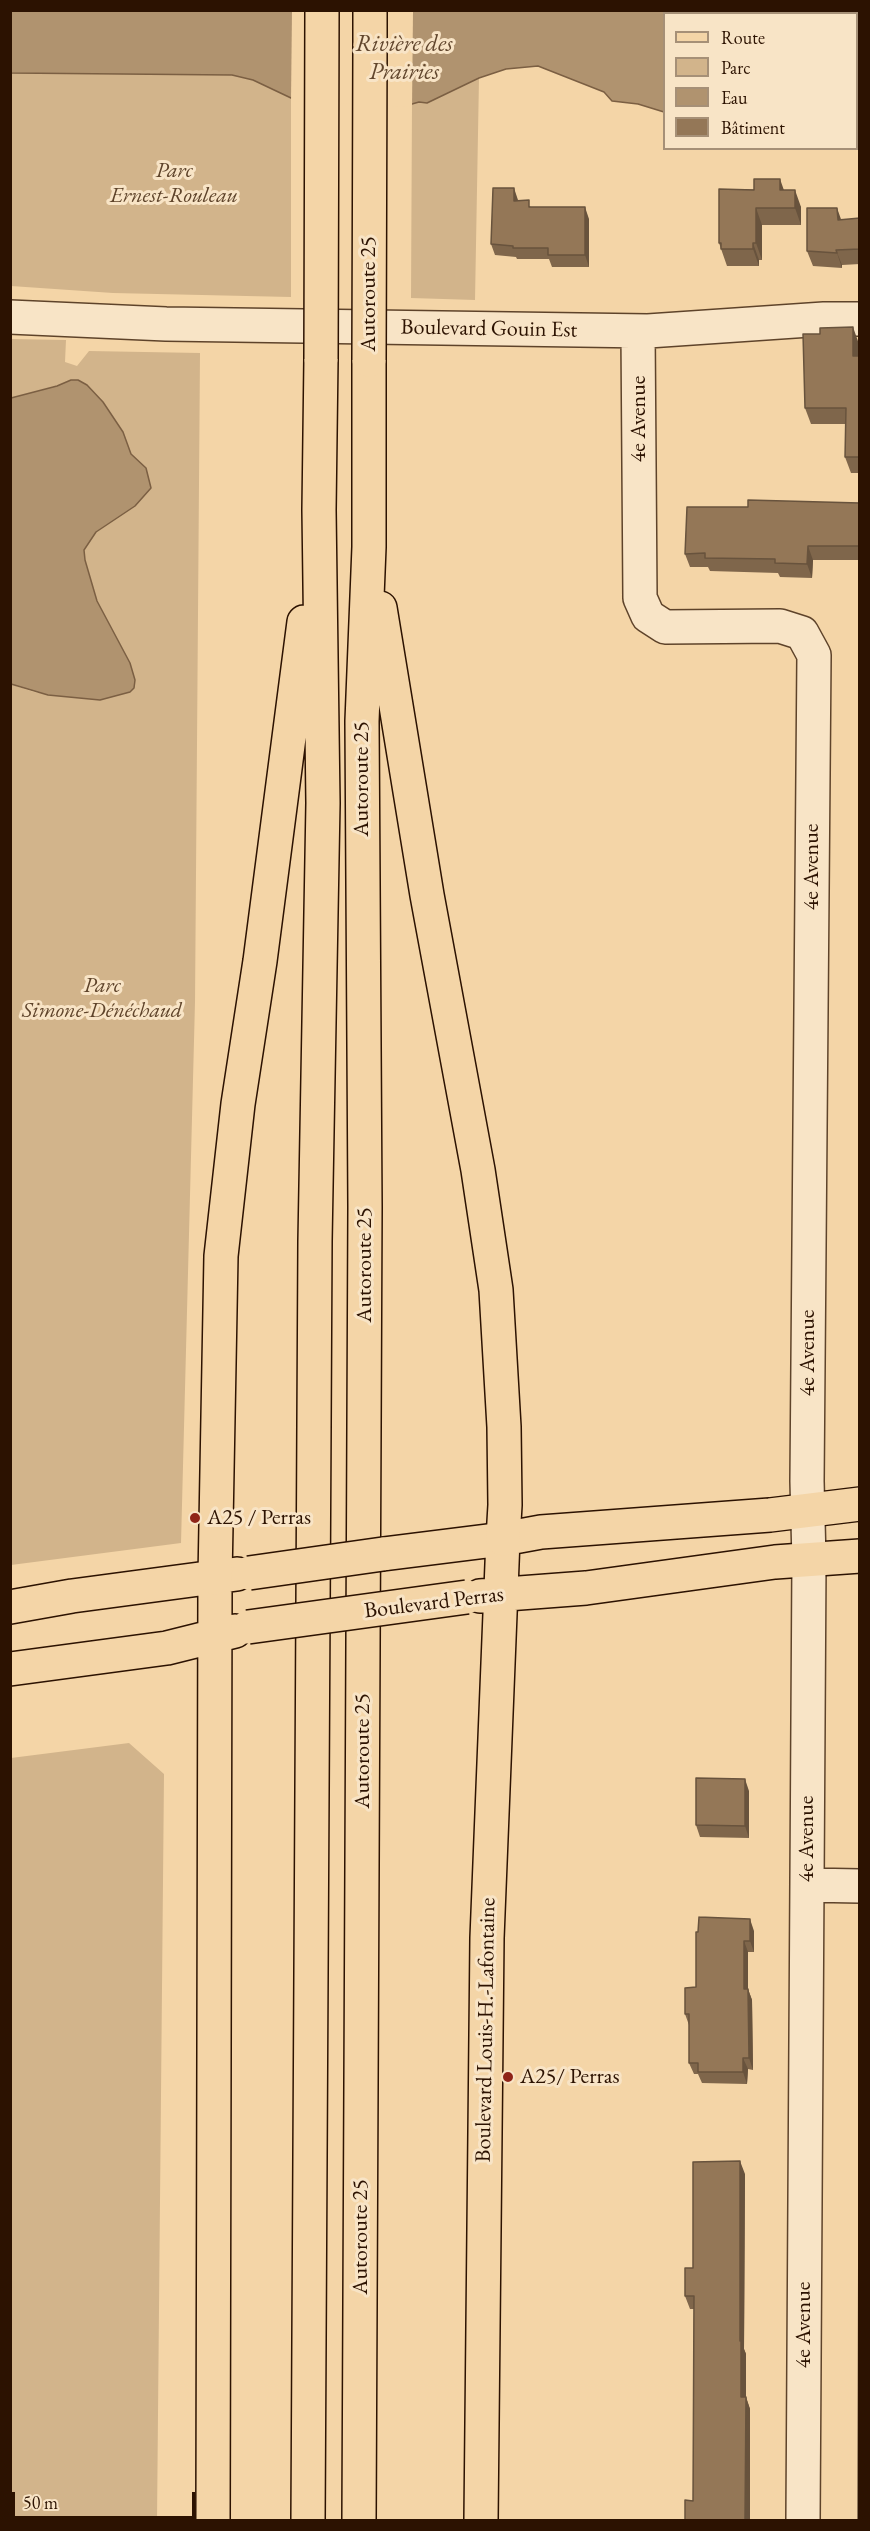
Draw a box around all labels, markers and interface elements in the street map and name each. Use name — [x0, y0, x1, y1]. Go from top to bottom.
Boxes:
legend — [663, 12, 858, 150]
text: Route — [721, 26, 765, 49]
water label: Rivière des Prairies — [355, 30, 453, 86]
text: Parc — [721, 56, 751, 79]
text: Eau — [721, 86, 747, 109]
text: Bâtiment — [721, 116, 785, 139]
park label: Parc Ernest-Rouleau — [110, 158, 238, 210]
street label: Autoroute 25 — [356, 236, 382, 352]
street label: Boulevard Gouin Est — [400, 314, 578, 344]
street label: 4e Avenue — [626, 376, 652, 462]
street label: Autoroute 25 — [349, 721, 375, 837]
street label: 4e Avenue — [799, 824, 825, 910]
park label: Parc Simone-Dénéchaud — [22, 973, 182, 1024]
street label: Autoroute 25 — [352, 1207, 378, 1323]
street label: 4e Avenue — [795, 1310, 821, 1396]
place label: A25 / Perras — [207, 1505, 311, 1531]
marker: A25 / Perras — [188, 1511, 202, 1525]
street label: Boulevard Perras — [363, 1581, 505, 1625]
street label: Autoroute 25 — [350, 1693, 376, 1809]
street label: 4e Avenue — [794, 1796, 820, 1882]
street label: Boulevard Louis-H.-Lafontaine — [470, 1897, 502, 2163]
place label: A25/ Perras — [520, 2064, 620, 2090]
marker: A25/ Perras — [501, 2070, 515, 2084]
street label: Autoroute 25 — [348, 2179, 374, 2295]
street label: 4e Avenue — [791, 2282, 817, 2368]
scale bar — [15, 2480, 198, 2518]
text: 50 m — [23, 2491, 58, 2514]

